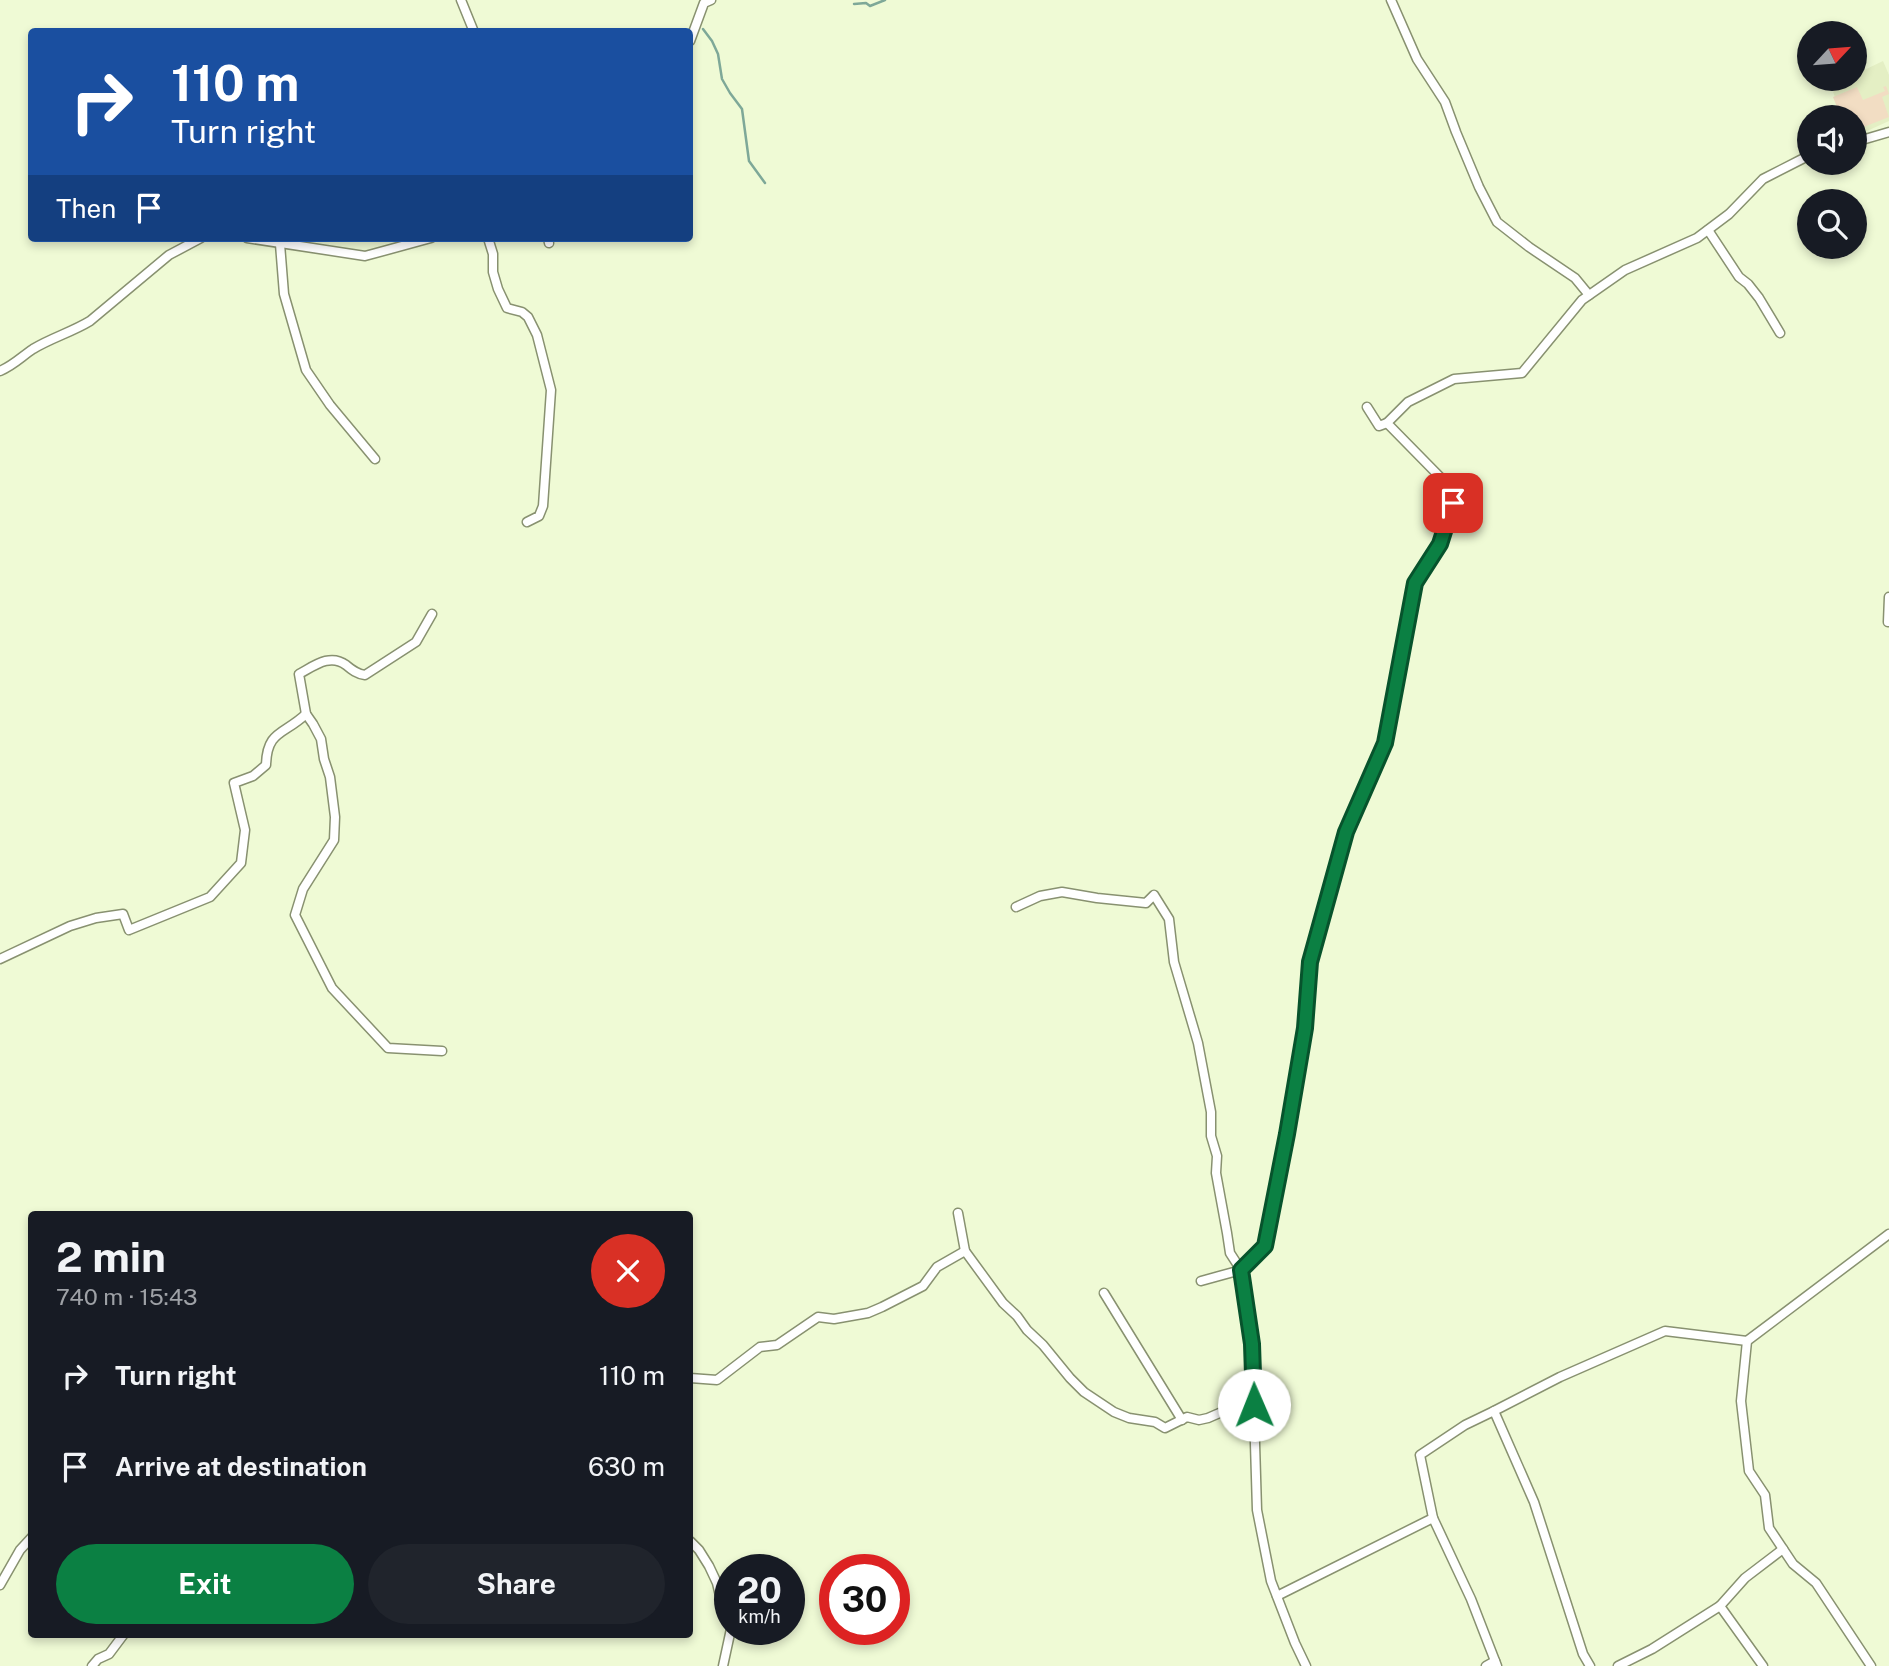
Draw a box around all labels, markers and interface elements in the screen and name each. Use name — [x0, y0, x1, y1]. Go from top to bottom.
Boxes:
north arrow — [1797, 21, 1867, 91]
map controls — [1797, 21, 1867, 259]
text: 110 m — [171, 54, 299, 112]
icon: right — [56, 56, 147, 147]
button: sound — [1797, 105, 1867, 175]
text: Turn right — [171, 113, 316, 150]
icon: arrive — [130, 189, 168, 227]
button: search — [1797, 189, 1867, 259]
text: Then — [56, 193, 116, 224]
pin — [1423, 473, 1483, 533]
icon: arrive — [1434, 484, 1472, 522]
text: 2 min — [56, 1232, 166, 1281]
button: close — [591, 1234, 665, 1308]
text: 740 m · 15:43 — [56, 1283, 198, 1310]
icon: right — [56, 1357, 94, 1395]
text: Turn right — [115, 1360, 237, 1391]
text: 110 m — [599, 1360, 665, 1391]
position arrow — [1217, 1368, 1291, 1442]
icon: arrive — [56, 1448, 94, 1486]
text: Arrive at destination — [115, 1451, 367, 1482]
text: 630 m — [588, 1451, 665, 1482]
button: Exit — [56, 1544, 354, 1624]
button: Share — [368, 1544, 665, 1624]
speed limit sign: 30 — [819, 1554, 910, 1645]
text: 20 — [737, 1570, 782, 1611]
text: km/h — [738, 1606, 781, 1627]

